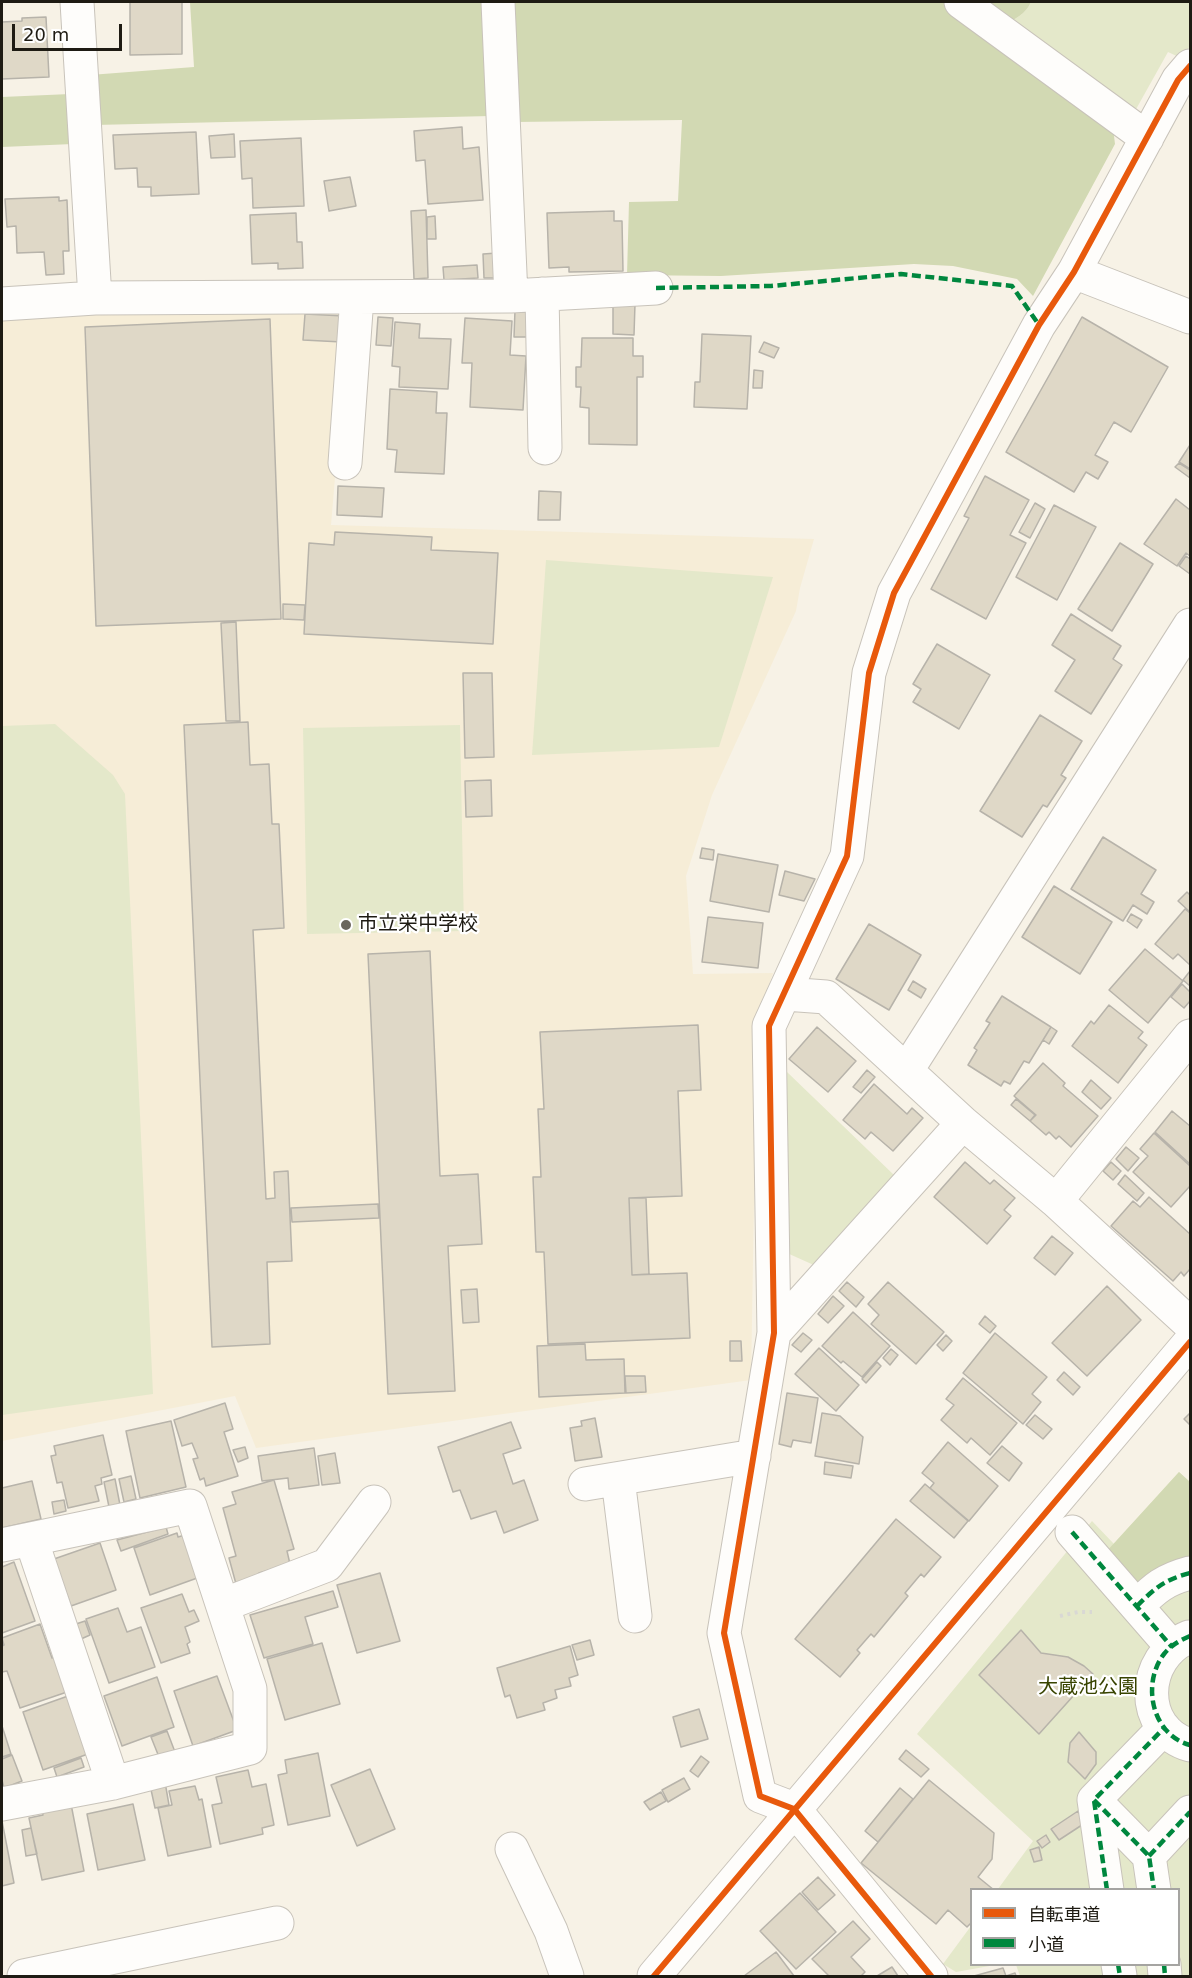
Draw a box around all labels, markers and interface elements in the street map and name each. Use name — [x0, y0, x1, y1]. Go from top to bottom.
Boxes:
scale bar — [15, 12, 124, 50]
text: 20 m — [23, 24, 69, 45]
place label: 市立栄中学校 — [358, 913, 478, 937]
marker: 市立栄中学校 — [339, 918, 353, 932]
park label: 大蔵池公園 — [1038, 1676, 1138, 1700]
legend — [970, 1888, 1180, 1966]
text: 自転車道 — [1028, 1904, 1100, 1925]
text: 小道 — [1028, 1934, 1064, 1955]

